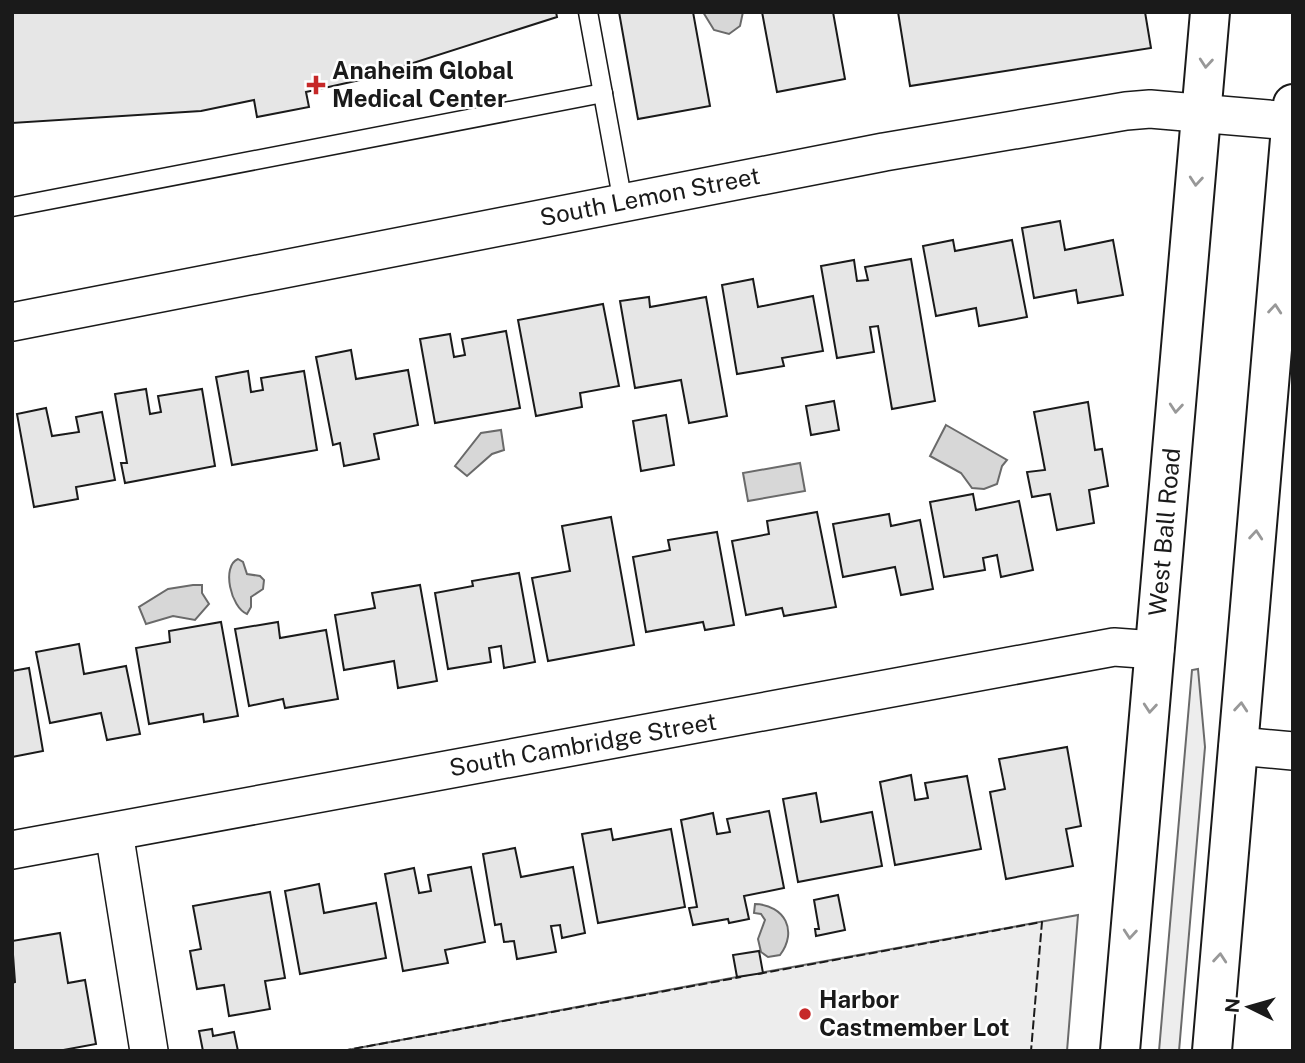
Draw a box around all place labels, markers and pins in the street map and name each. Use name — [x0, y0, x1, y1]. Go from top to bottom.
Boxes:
place label: Anaheim Global Medical Center — [332, 56, 514, 112]
marker: Anaheim Global Medical Center — [306, 75, 326, 95]
place label: Harbor Castmember Lot — [819, 985, 1010, 1041]
marker: Harbor Castmember Lot — [797, 1006, 813, 1022]

